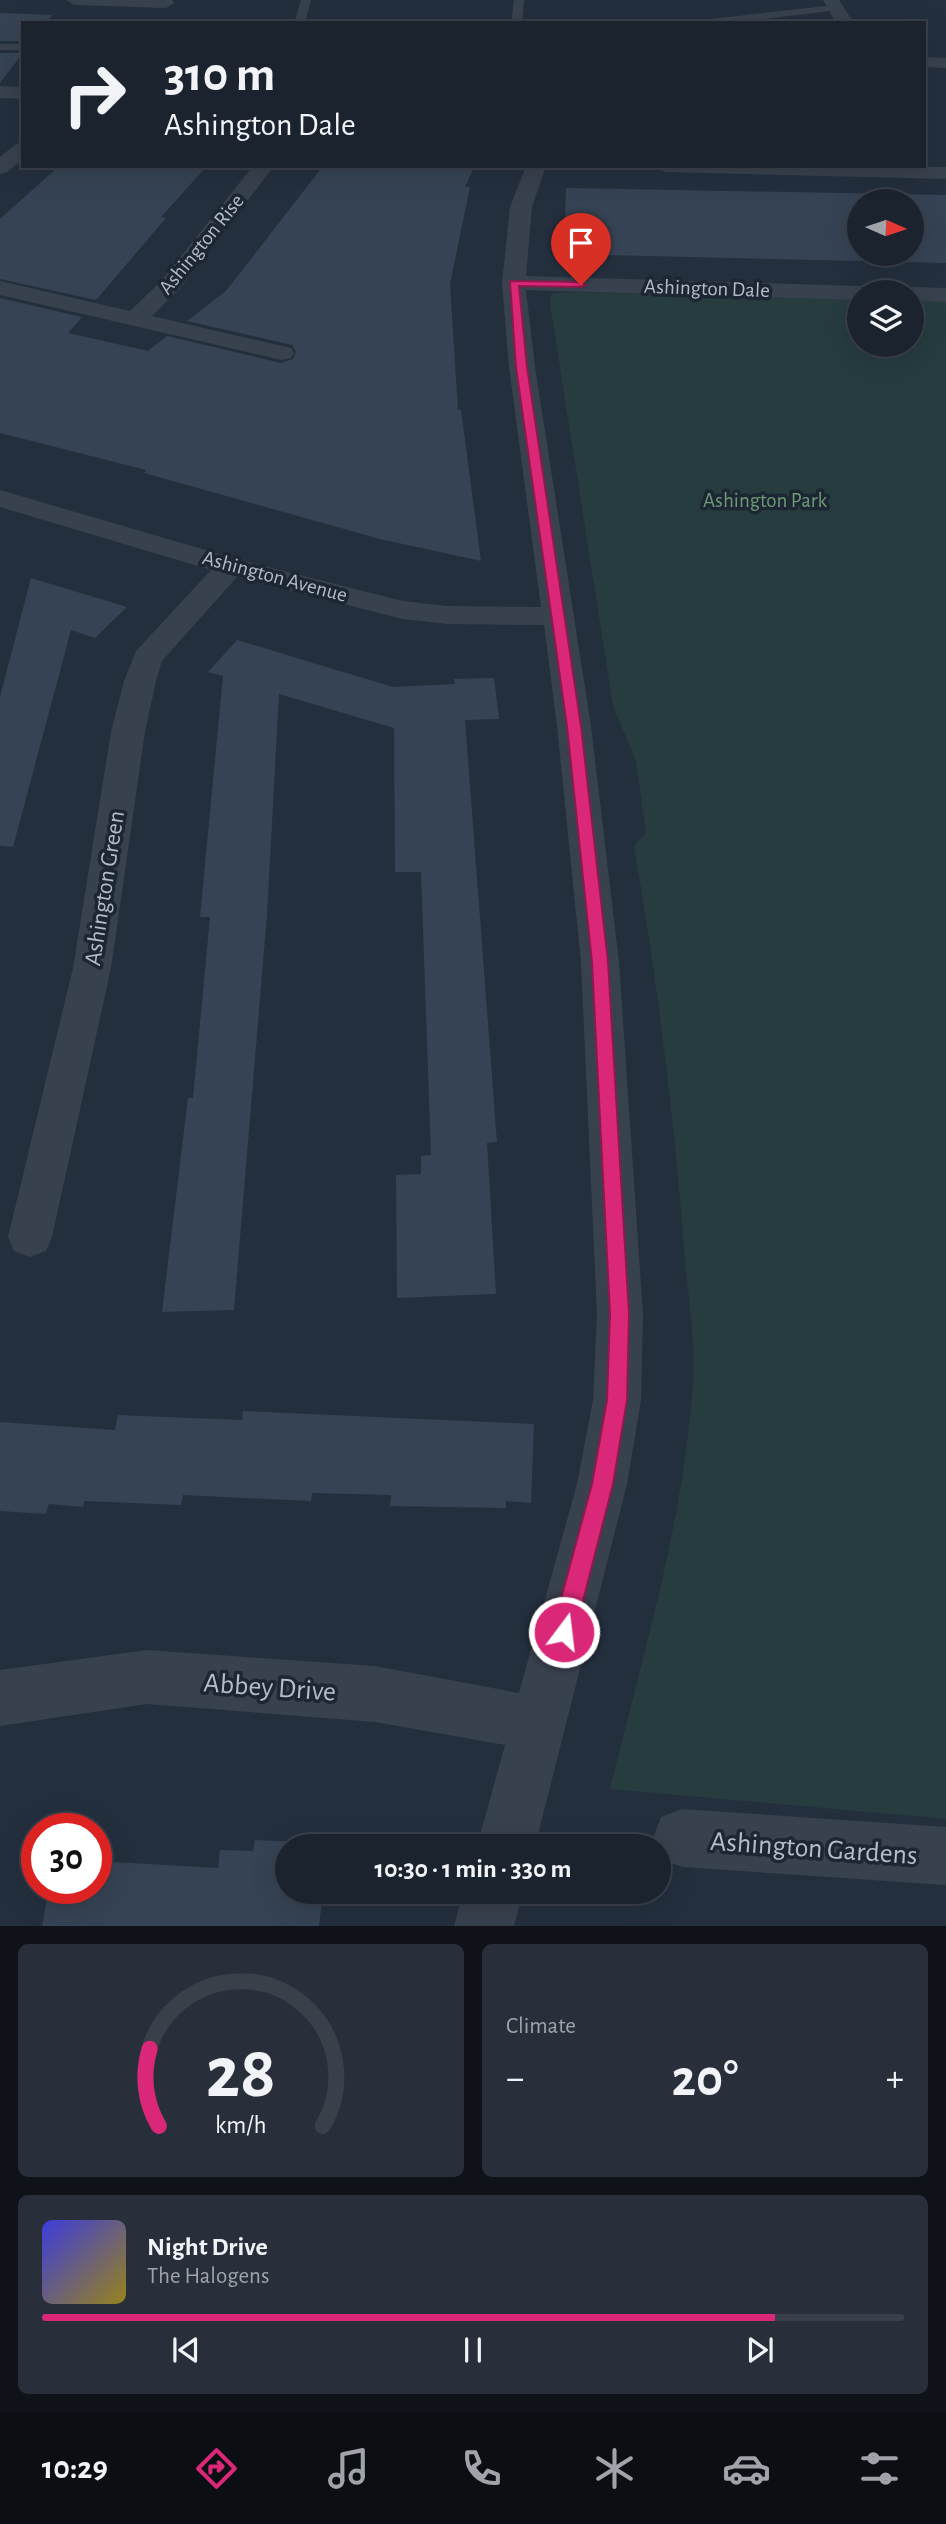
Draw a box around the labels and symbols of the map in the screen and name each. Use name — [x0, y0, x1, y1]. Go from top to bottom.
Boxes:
north arrow — [847, 189, 924, 266]
street label: Ashington Rise — [155, 190, 248, 298]
pin — [551, 213, 611, 285]
street label: Ashington Dale — [644, 276, 770, 301]
park label: Ashington Park — [703, 490, 827, 511]
street label: Ashington Avenue — [200, 547, 350, 606]
street label: Ashington Green — [81, 809, 129, 967]
position arrow — [527, 1595, 601, 1669]
street label: Abbey Drive — [203, 1669, 337, 1707]
speed limit sign: 30 — [21, 1813, 112, 1904]
street label: Ashington Gardens — [709, 1828, 918, 1870]

